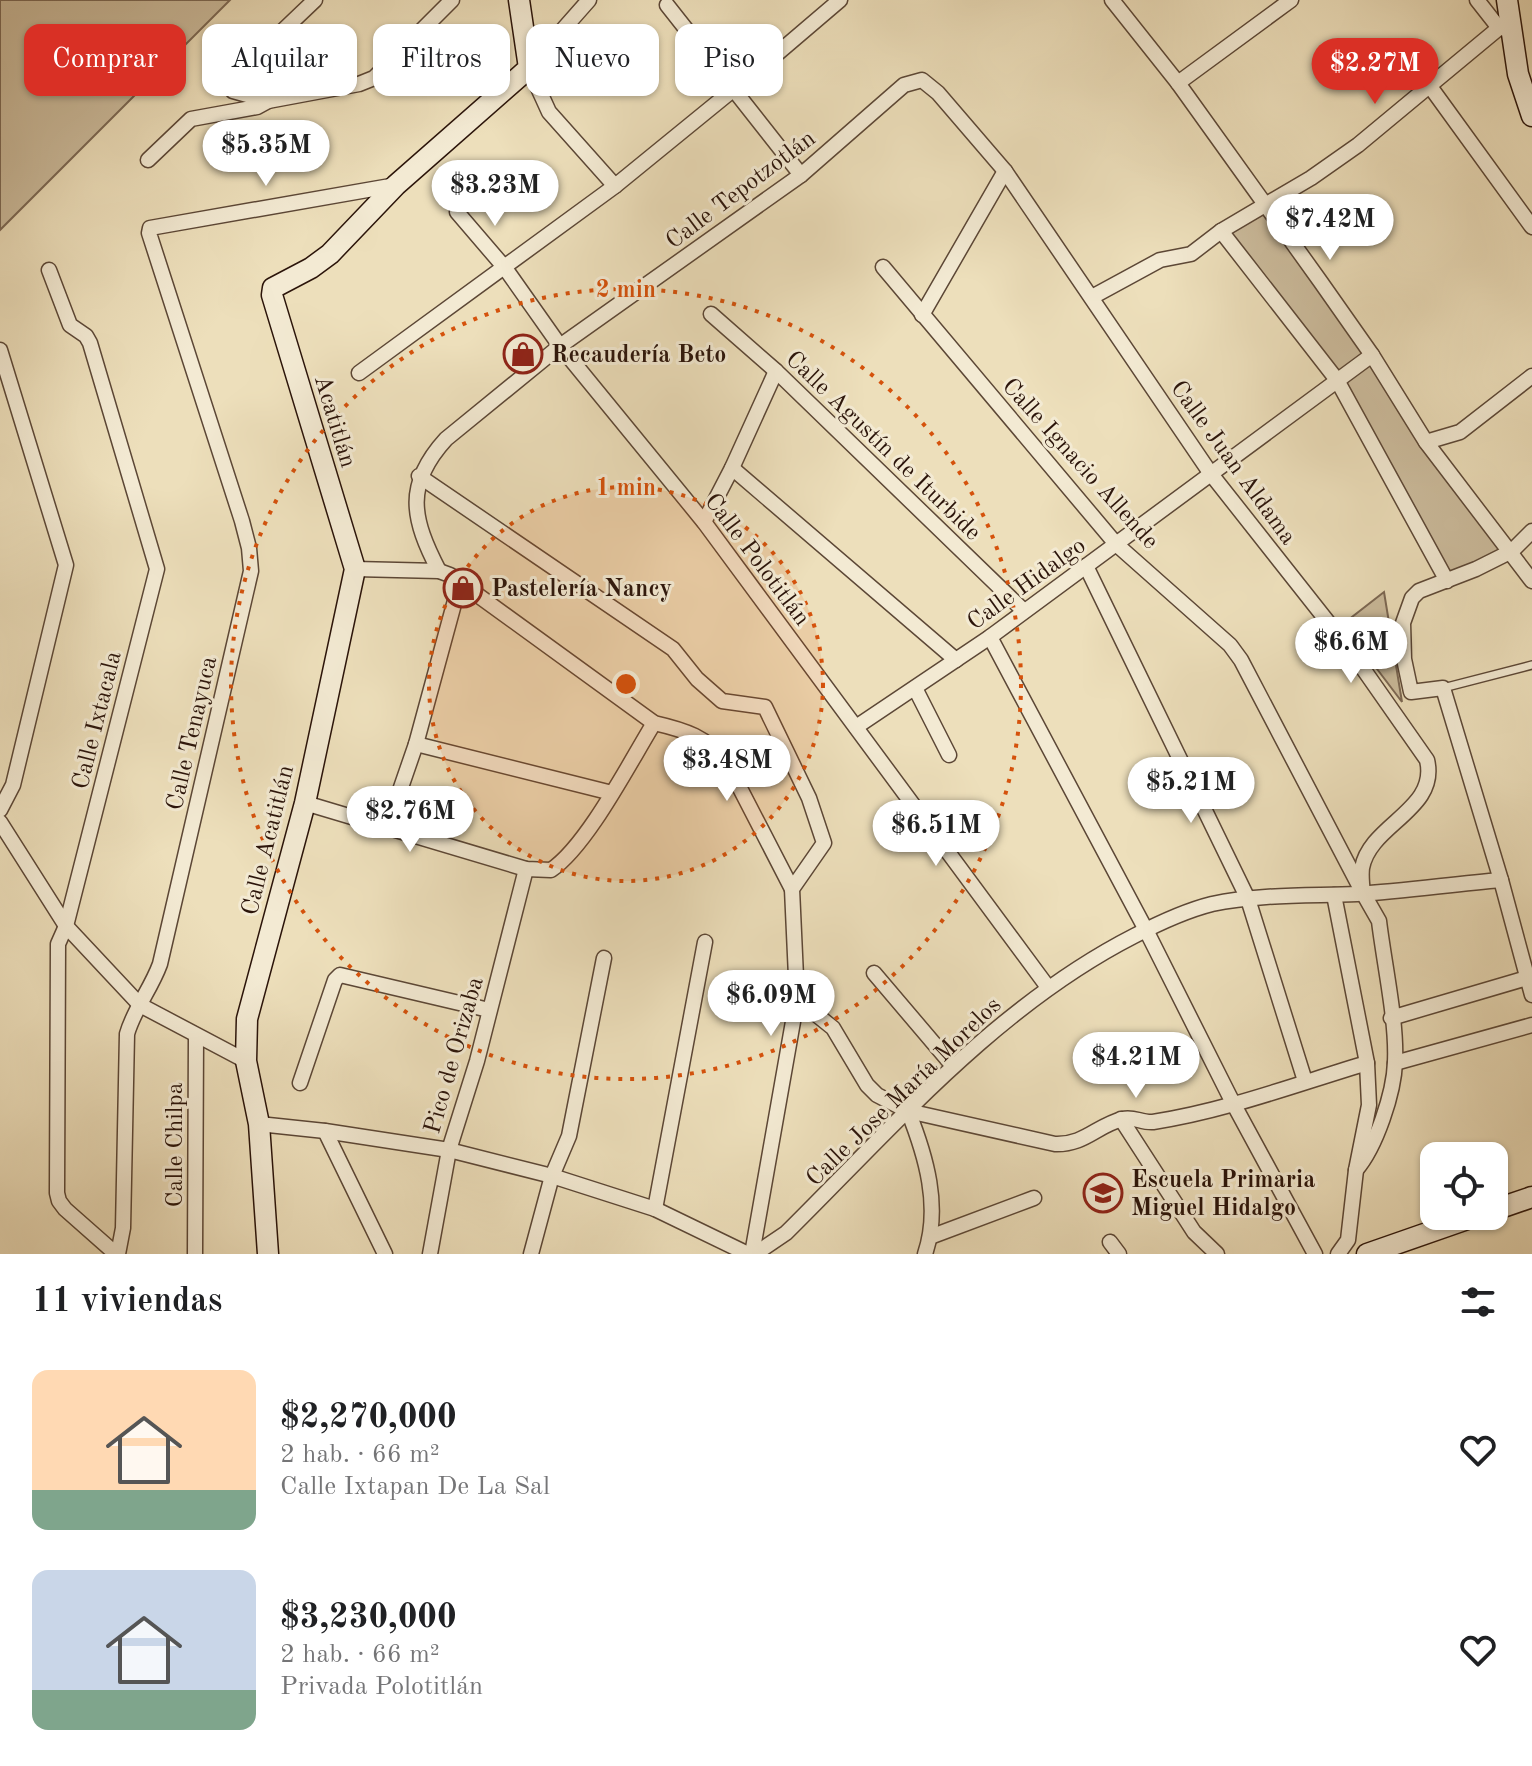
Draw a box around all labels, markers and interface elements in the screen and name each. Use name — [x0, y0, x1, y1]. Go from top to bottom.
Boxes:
chip: Comprar — [24, 24, 186, 96]
chip: Alquilar — [202, 24, 357, 96]
chip: Filtros — [373, 24, 510, 96]
chip: Nuevo — [526, 24, 659, 96]
chip: Piso — [675, 24, 783, 96]
pin: $2.27M — [1310, 38, 1440, 106]
text: $2.27M — [1330, 51, 1420, 77]
pin: $5.35M — [201, 120, 331, 188]
street label: Calle Tepotzotlán — [662, 127, 820, 254]
text: $5.35M — [221, 133, 311, 159]
pin: $3.23M — [430, 160, 560, 228]
text: $3.23M — [450, 173, 540, 199]
pin: $7.42M — [1265, 194, 1395, 262]
text: $7.42M — [1285, 207, 1375, 233]
text: 2 min — [596, 279, 656, 303]
shop icon: Recaudería Beto — [502, 333, 544, 375]
place label: Recaudería Beto — [551, 344, 726, 368]
street label: Calle Agustín de Iturbide — [780, 347, 985, 546]
street label: Acatitlán — [309, 373, 359, 471]
street label: Calle Ignacio Allende — [997, 374, 1162, 554]
street label: Calle Juan Aldama — [1165, 377, 1300, 550]
text: 1 min — [596, 477, 656, 501]
street label: Calle Polotitlán — [699, 490, 814, 631]
street label: Calle Hidalgo — [964, 534, 1091, 635]
shop icon: Pastelería Nancy — [442, 567, 484, 609]
place label: Pastelería Nancy — [491, 578, 672, 602]
pin: $6.6M — [1295, 617, 1407, 685]
text: $6.6M — [1313, 630, 1389, 656]
street label: Calle Ixtacala — [69, 649, 127, 792]
street label: Calle Tenayuca — [164, 654, 222, 813]
centre of rings — [612, 670, 640, 698]
pin: $3.48M — [662, 735, 792, 803]
text: $3.48M — [682, 748, 772, 774]
pin: $5.21M — [1126, 757, 1256, 825]
street label: Calle Acatitlán — [239, 763, 299, 918]
text: $5.21M — [1146, 770, 1236, 796]
pin: $2.76M — [345, 786, 475, 854]
text: $2.76M — [365, 799, 455, 825]
pin: $6.51M — [871, 800, 1001, 868]
text: $6.51M — [891, 813, 981, 839]
pin: $6.09M — [706, 970, 836, 1038]
street label: Pico de Orizaba — [421, 974, 489, 1137]
text: $6.09M — [726, 983, 816, 1009]
street label: Calle Jose María Morelos — [802, 993, 1006, 1191]
pin: $4.21M — [1071, 1032, 1201, 1100]
text: $4.21M — [1091, 1045, 1181, 1071]
street label: Calle Chilpa — [164, 1082, 188, 1208]
map controls — [1420, 1142, 1508, 1230]
button: locate — [1420, 1142, 1508, 1230]
place label: Escuela Primaria Miguel Hidalgo — [1131, 1169, 1315, 1221]
school or university icon: Escuela Primaria Miguel Hidalgo — [1082, 1172, 1124, 1214]
icon: filters — [1456, 1280, 1500, 1324]
text: 11 viviendas — [32, 1285, 222, 1319]
text: $2,270,000 — [280, 1401, 457, 1435]
icon: home — [96, 1402, 192, 1498]
icon: heart — [1456, 1428, 1500, 1472]
text: 2 hab. · 66 m² — [280, 1442, 440, 1468]
text: Calle Ixtapan De La Sal — [280, 1474, 550, 1500]
text: $3,230,000 — [280, 1601, 457, 1635]
icon: home — [96, 1602, 192, 1698]
icon: heart — [1456, 1628, 1500, 1672]
text: 2 hab. · 66 m² — [280, 1642, 440, 1668]
text: Privada Polotitlán — [280, 1674, 483, 1700]

